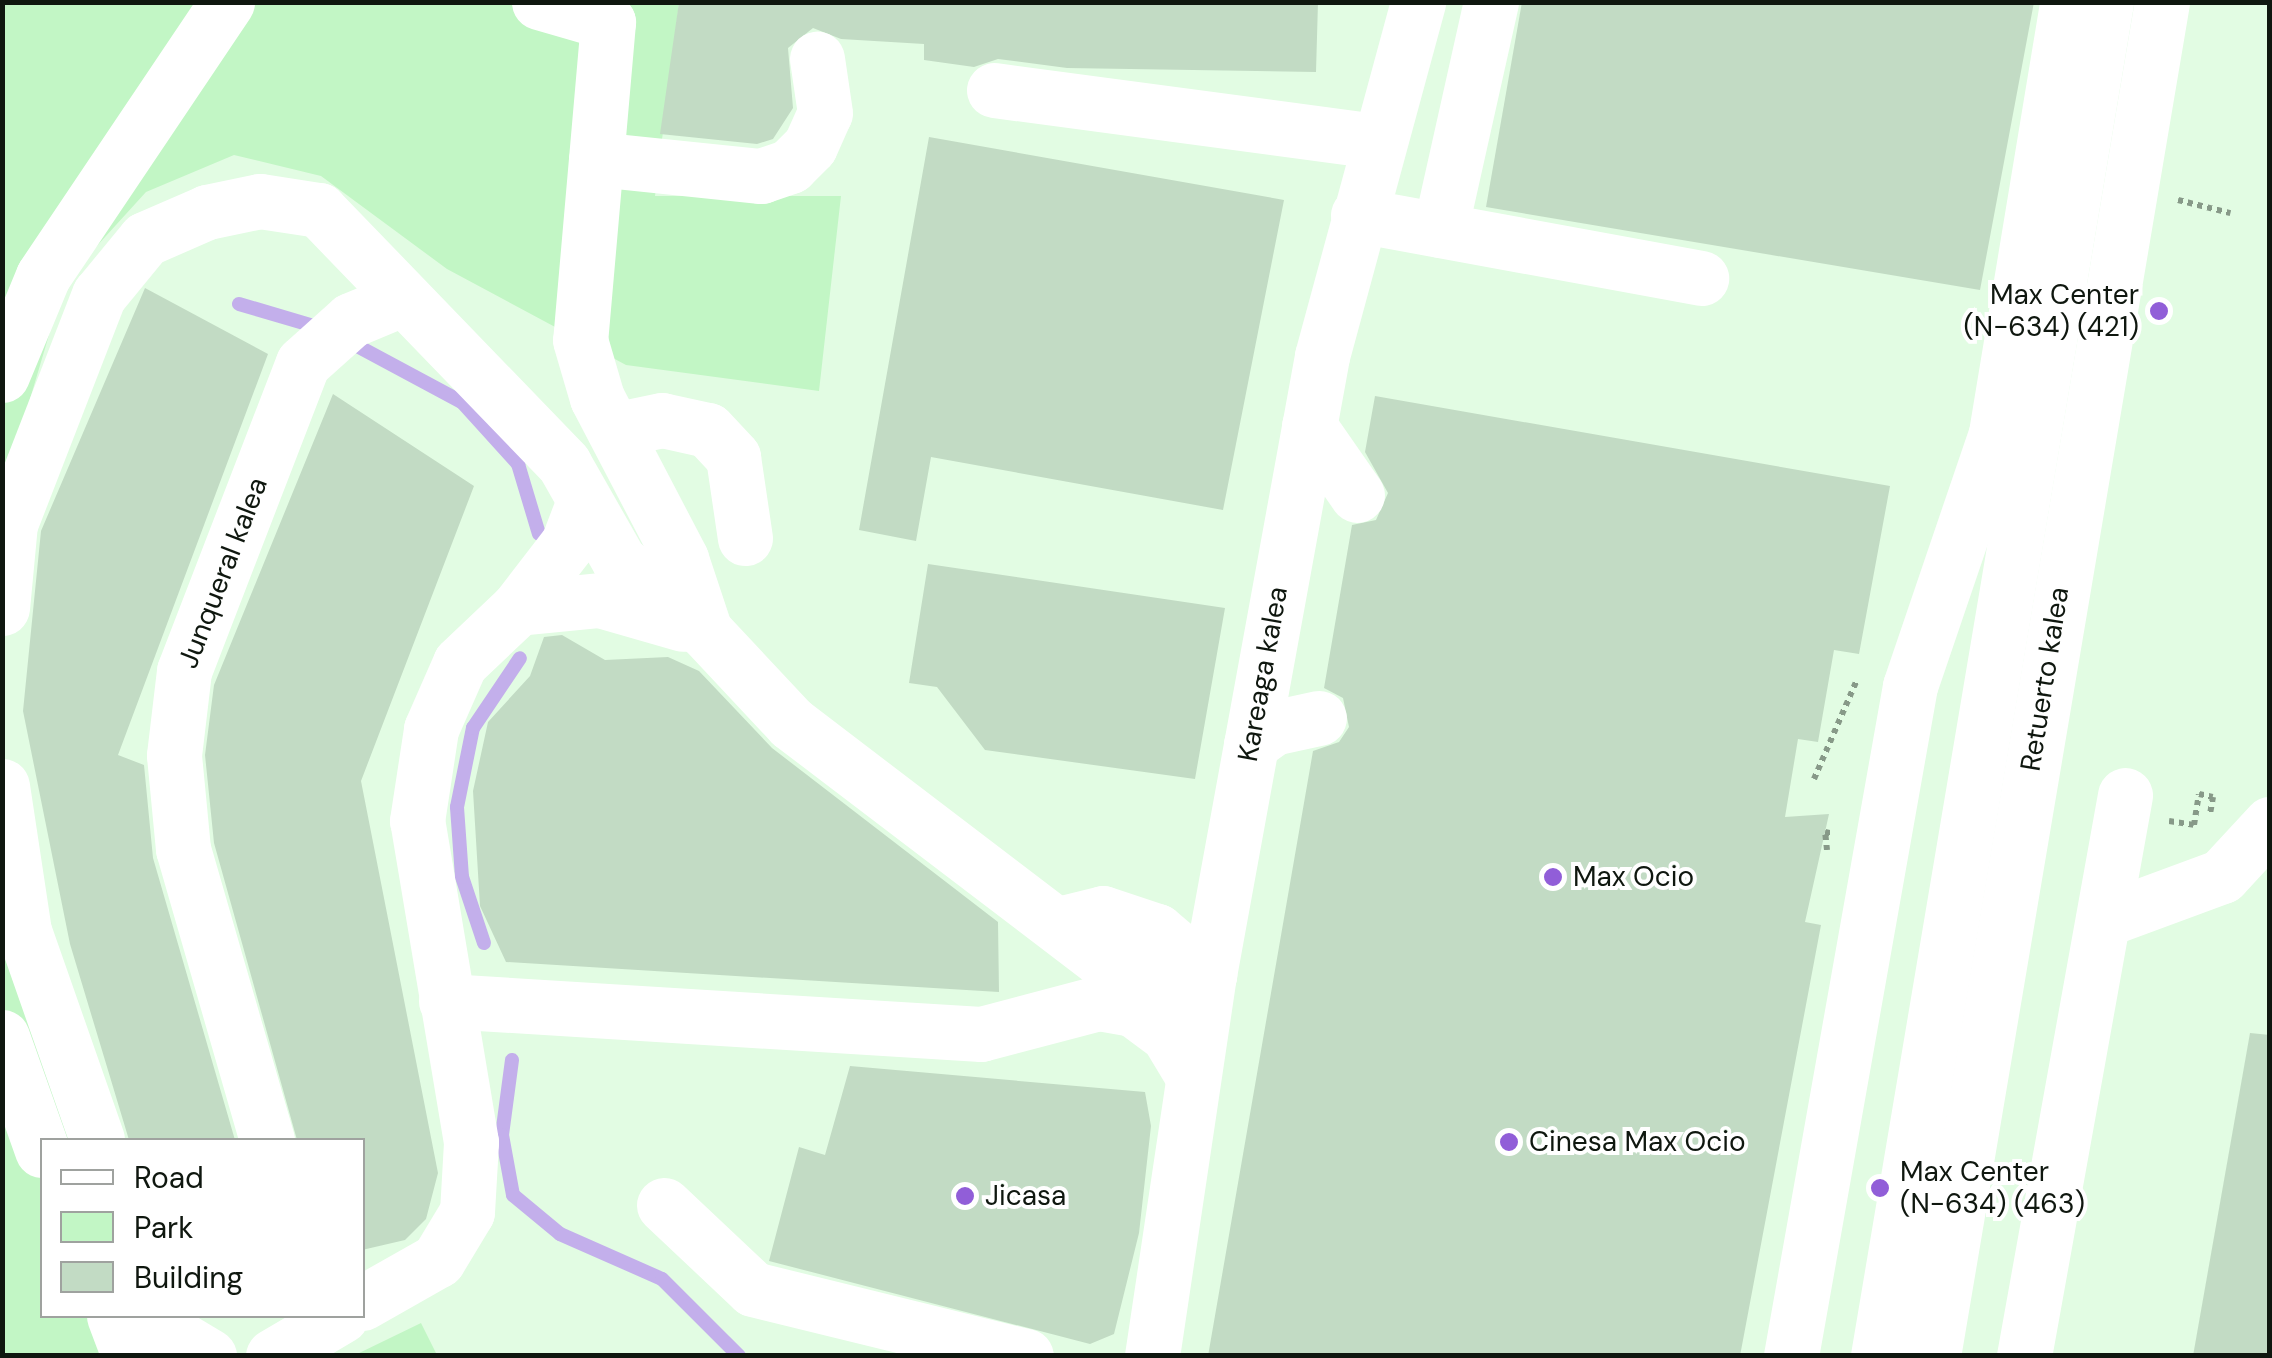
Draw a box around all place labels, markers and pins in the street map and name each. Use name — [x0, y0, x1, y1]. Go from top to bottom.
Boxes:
place label: Max Center (N-634) (421) — [1963, 278, 2139, 344]
marker: Max Center (N-634) (421) — [2148, 300, 2170, 322]
place label: Max Ocio — [1573, 860, 1694, 894]
marker: Max Ocio — [1542, 866, 1564, 888]
place label: Cinesa Max Ocio — [1529, 1125, 1746, 1159]
marker: Cinesa Max Ocio — [1498, 1131, 1520, 1153]
place label: Max Center (N-634) (463) — [1900, 1155, 2085, 1221]
marker: Max Center (N-634) (463) — [1869, 1177, 1891, 1199]
place label: Jicasa — [985, 1179, 1066, 1213]
marker: Jicasa — [954, 1185, 976, 1207]

